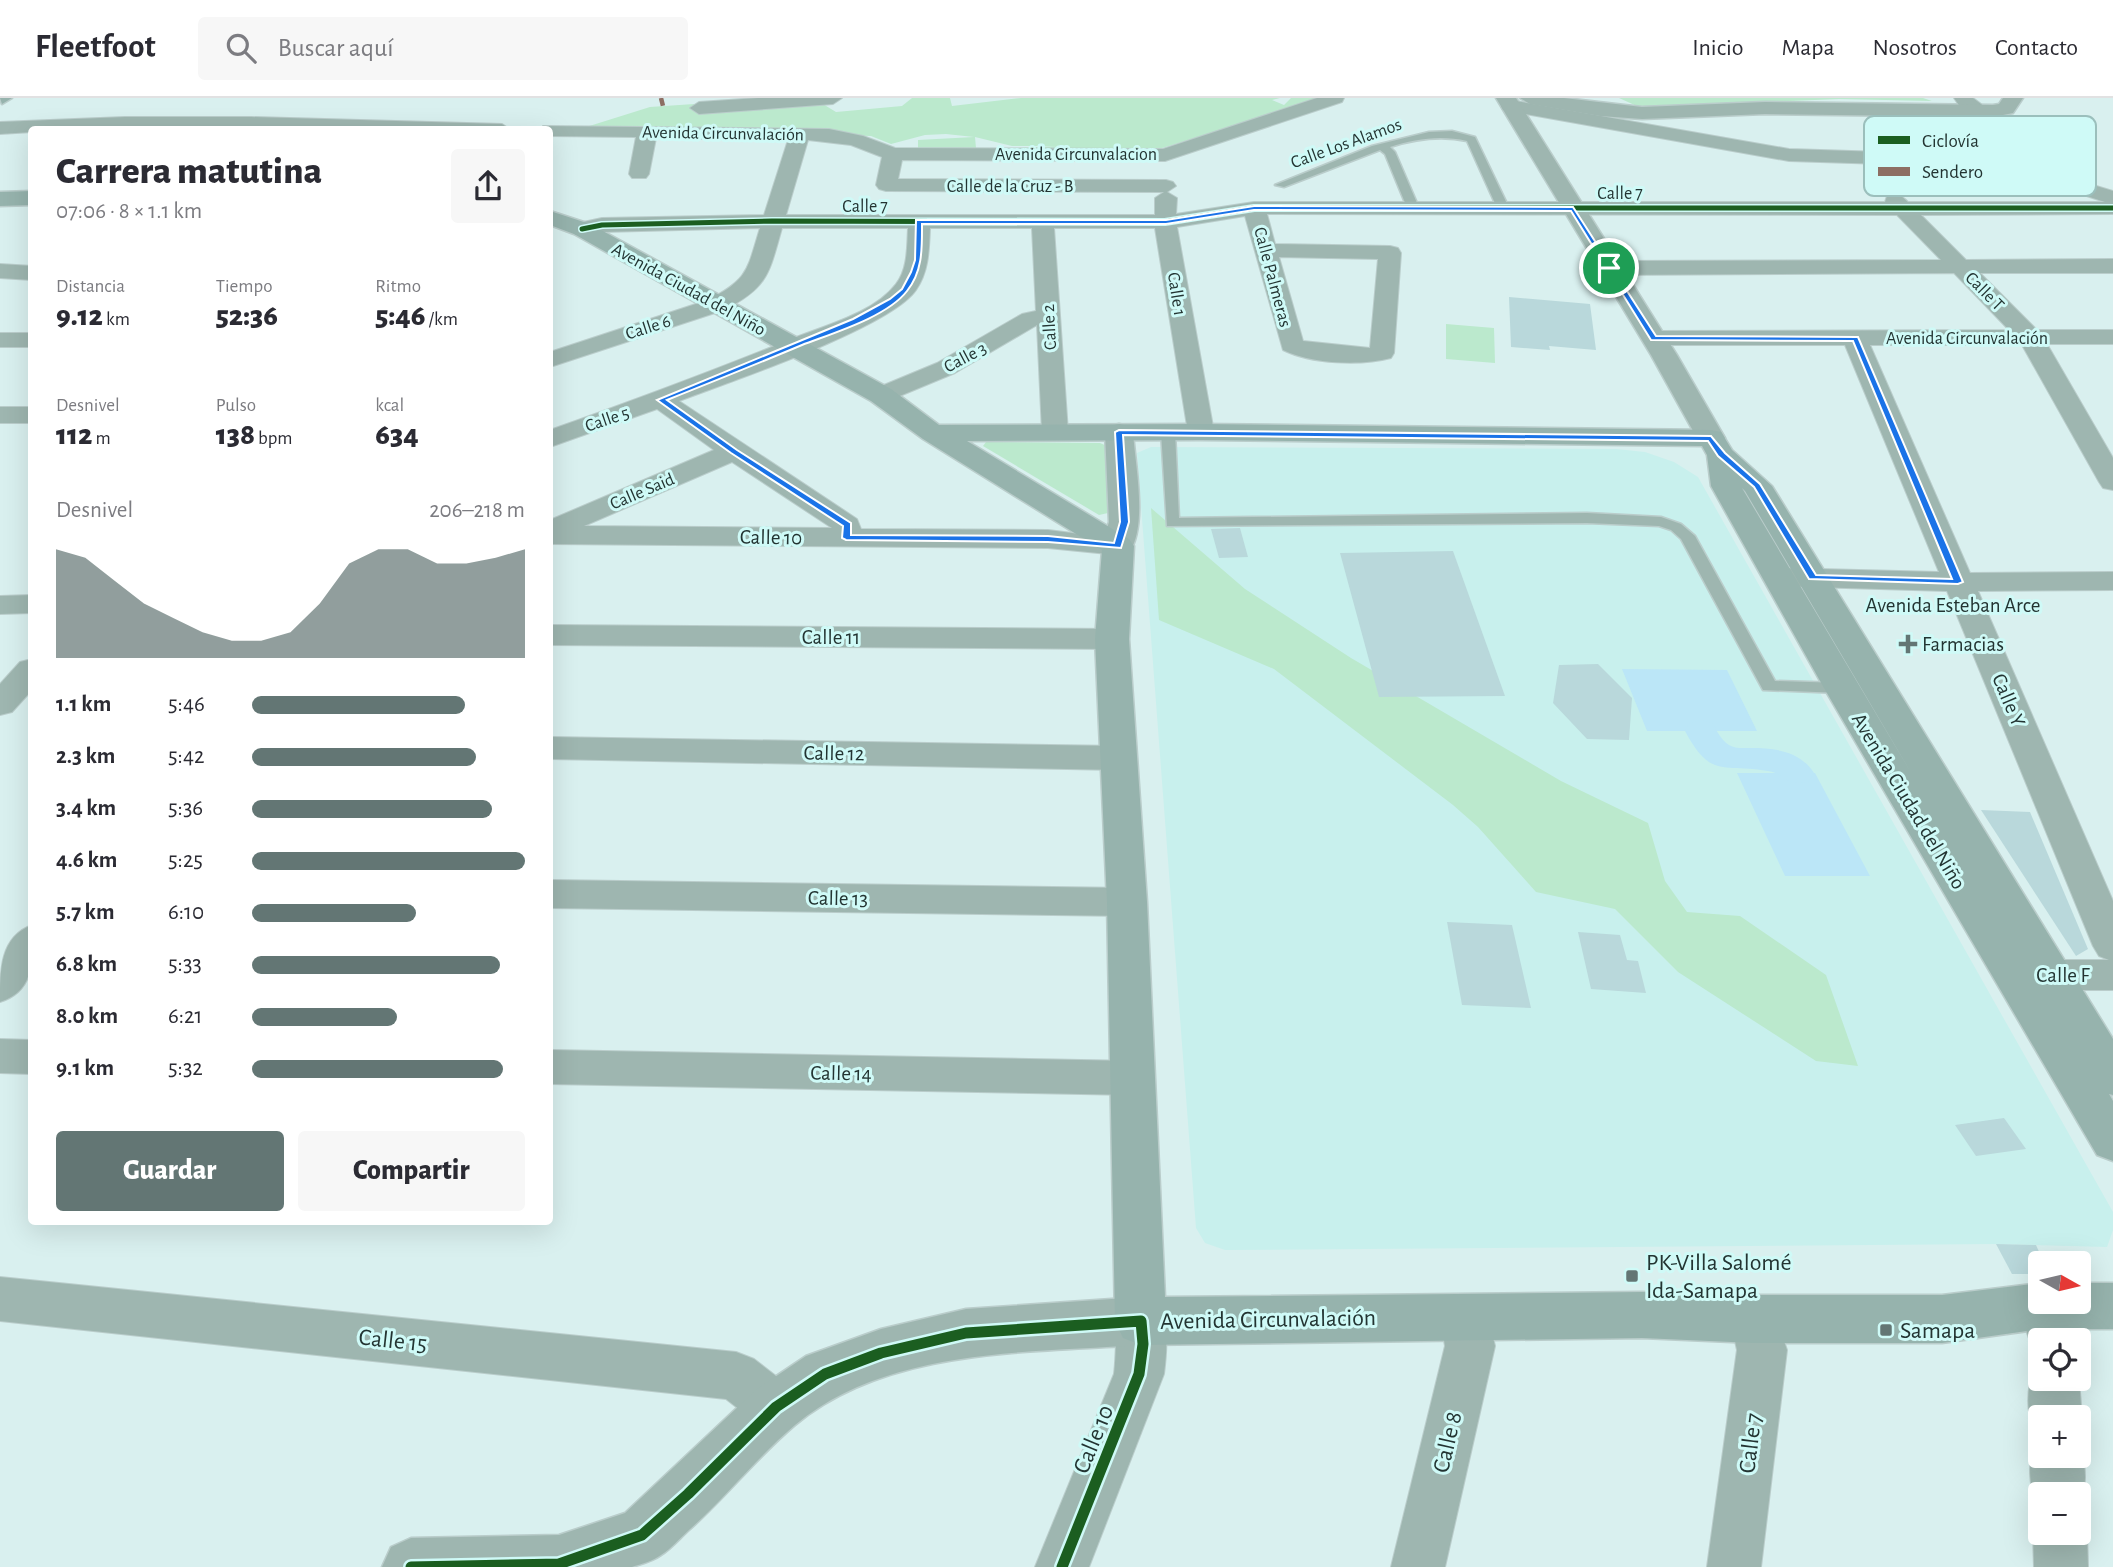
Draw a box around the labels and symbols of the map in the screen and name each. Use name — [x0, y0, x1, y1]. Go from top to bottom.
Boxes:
street label: Calle Los Alamos — [1289, 116, 1404, 172]
legend — [1864, 116, 2096, 196]
street label: Avenida Circunvalación — [642, 124, 804, 144]
text: Ciclovía — [1922, 132, 1979, 151]
street label: Avenida Circunvalacion — [995, 146, 1157, 164]
text: Sendero — [1922, 163, 1983, 182]
street label: Calle de la Cruz - B — [947, 178, 1073, 196]
street label: Calle 7 — [1597, 185, 1643, 203]
street label: Calle 7 — [842, 198, 888, 216]
street label: Calle Palmeras — [1250, 225, 1294, 329]
pin — [1579, 238, 1639, 298]
street label: Avenida Ciudad del Niño — [609, 240, 768, 340]
street label: Calle T — [1961, 269, 2007, 315]
street label: Calle 1 — [1164, 271, 1188, 317]
street label: Calle 2 — [1040, 303, 1060, 350]
street label: Calle 6 — [624, 312, 673, 344]
street label: Avenida Circunvalación — [1886, 330, 2048, 348]
street label: Calle 3 — [941, 339, 990, 376]
street label: Calle 5 — [583, 404, 632, 436]
street label: Calle Said — [608, 470, 677, 513]
street label: Calle 10 — [740, 526, 802, 549]
street label: Avenida Esteban Arce — [1866, 595, 2041, 616]
street label: Calle 11 — [802, 627, 860, 648]
place label: Farmacias — [1922, 634, 2004, 655]
marker: Farmacias — [1900, 636, 1916, 652]
street label: Calle Y — [1988, 671, 2029, 730]
street label: Avenida Ciudad del Niño — [1848, 710, 1969, 893]
street label: Calle 12 — [803, 742, 865, 765]
street label: Calle 13 — [808, 887, 868, 910]
street label: Calle F — [2036, 965, 2091, 986]
street label: Calle 14 — [810, 1062, 872, 1085]
place label: PK-Villa Salomé Ida-Samapa — [1646, 1251, 1792, 1303]
north arrow — [2028, 1251, 2091, 1314]
marker: PK-Villa Salomé Ida-Samapa — [1624, 1268, 1640, 1284]
street label: Avenida Circunvalación — [1160, 1306, 1376, 1334]
place label: Samapa — [1900, 1319, 1975, 1343]
marker: Samapa — [1878, 1322, 1894, 1338]
street label: Calle 15 — [357, 1325, 428, 1357]
street label: Calle 10 — [1069, 1402, 1118, 1477]
street label: Calle 8 — [1429, 1409, 1467, 1475]
street label: Calle 7 — [1735, 1412, 1767, 1475]

